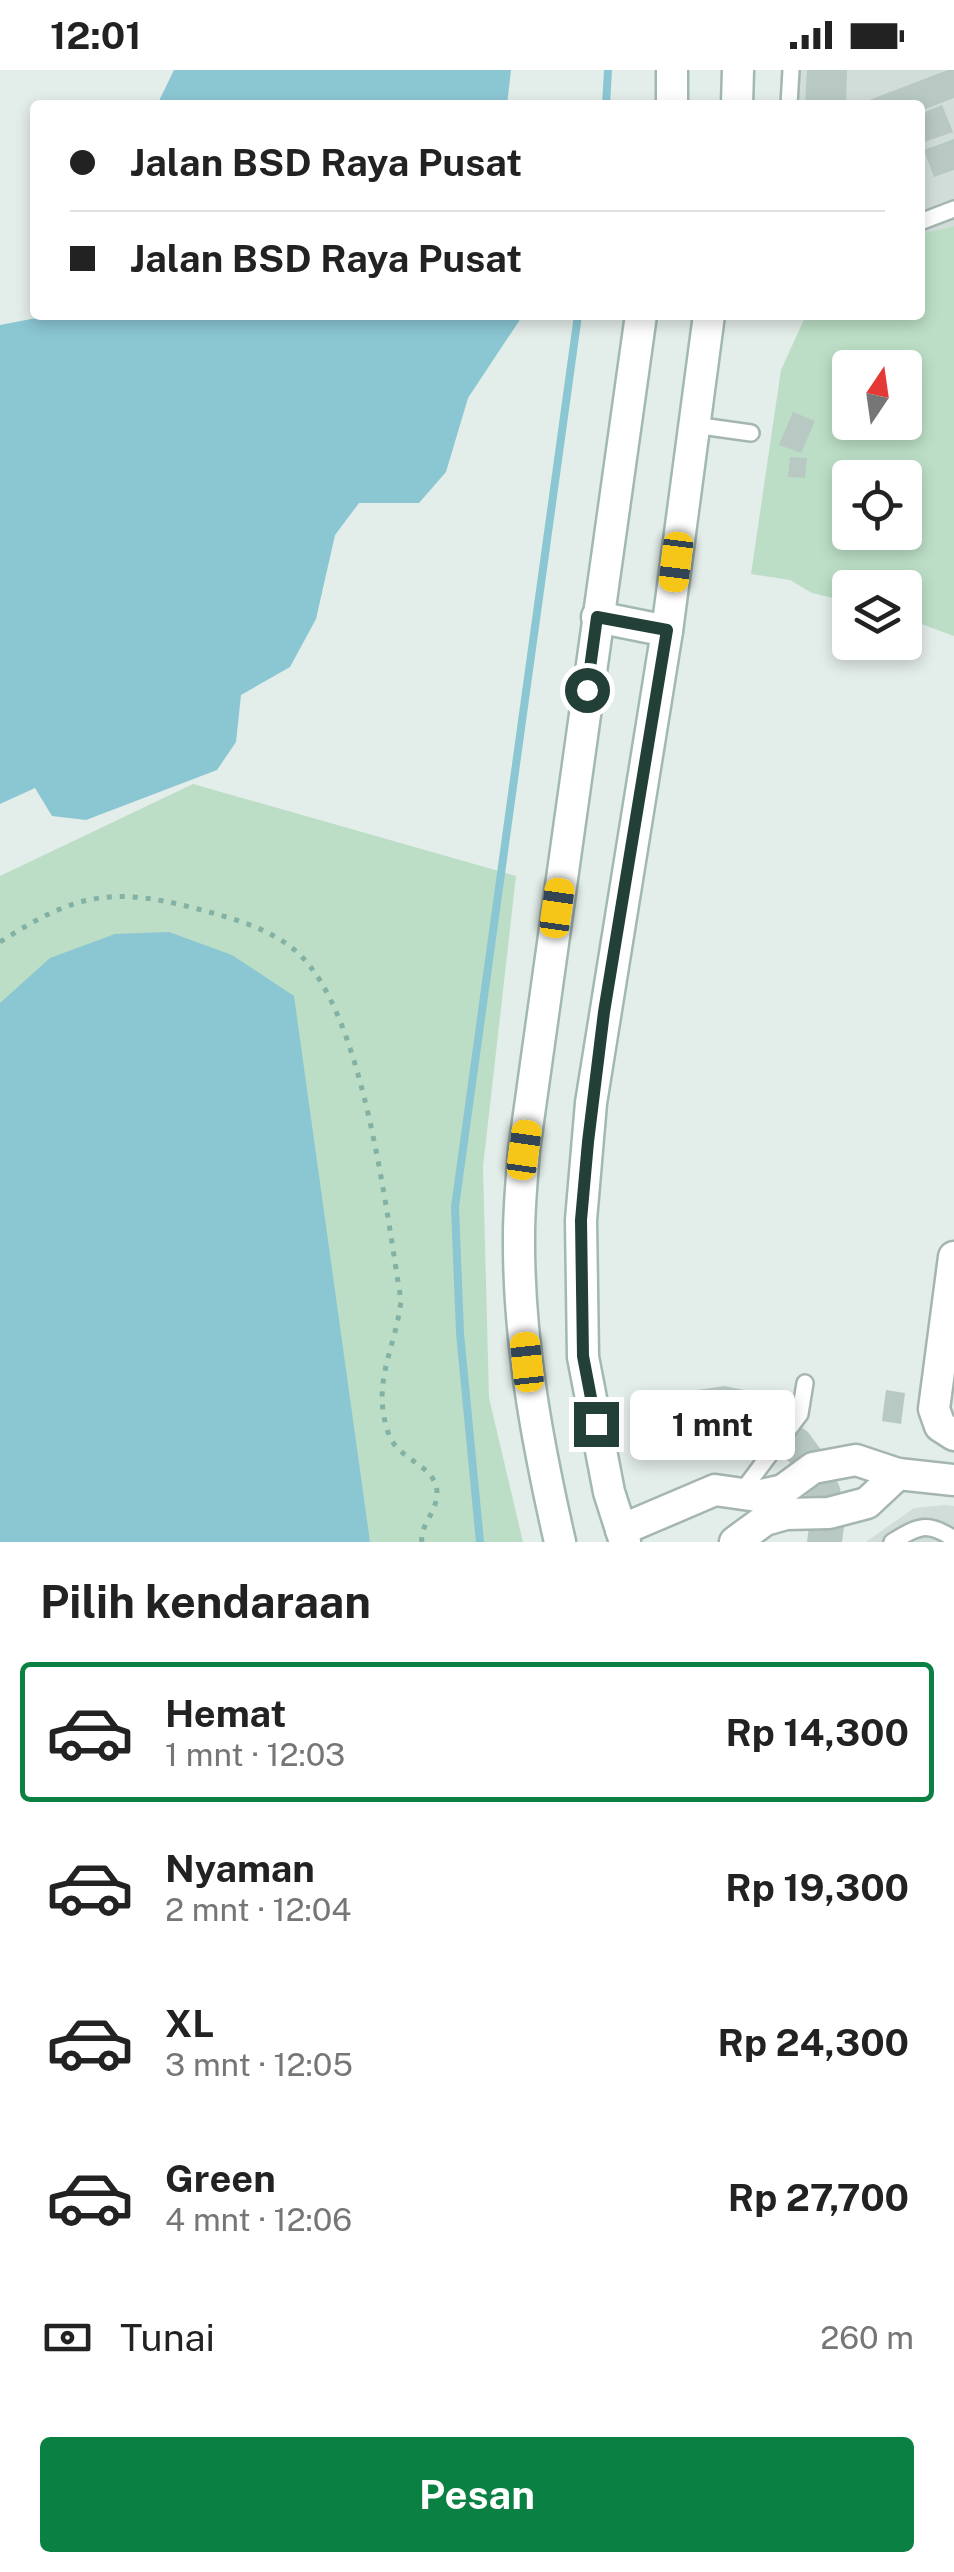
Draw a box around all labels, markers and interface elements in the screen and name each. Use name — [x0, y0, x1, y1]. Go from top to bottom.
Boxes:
text: 12:01 — [50, 13, 141, 58]
text: Jalan BSD Raya Pusat — [130, 140, 522, 185]
text: Jalan BSD Raya Pusat — [130, 236, 522, 281]
north arrow — [832, 350, 922, 440]
map controls — [832, 350, 922, 660]
button: locate — [832, 460, 922, 550]
car — [657, 530, 695, 594]
button: layers — [832, 570, 922, 660]
route start — [565, 668, 610, 713]
car — [538, 876, 576, 940]
car — [505, 1118, 543, 1182]
car — [509, 1331, 545, 1393]
callout: 1 mnt — [631, 1389, 796, 1459]
route end — [574, 1402, 619, 1447]
text: 1 mnt — [672, 1406, 753, 1443]
text: Pilih kendaraan — [40, 1575, 371, 1628]
icon: car — [45, 1687, 135, 1777]
text: Hemat — [165, 1691, 286, 1736]
text: Rp 14,300 — [725, 1710, 909, 1755]
text: 1 mnt · 12:03 — [165, 1736, 345, 1773]
icon: car — [45, 1842, 135, 1932]
text: Nyaman — [165, 1846, 315, 1891]
text: Rp 19,300 — [725, 1865, 909, 1910]
text: 2 mnt · 12:04 — [165, 1891, 351, 1928]
icon: car — [45, 1997, 135, 2087]
text: XL — [165, 2001, 214, 2046]
text: Rp 24,300 — [718, 2020, 909, 2065]
text: 3 mnt · 12:05 — [165, 2046, 353, 2083]
icon: car — [45, 2152, 135, 2242]
text: Green — [165, 2156, 276, 2201]
text: Rp 27,700 — [728, 2175, 909, 2220]
text: 4 mnt · 12:06 — [165, 2201, 352, 2238]
icon: cash — [40, 2310, 95, 2365]
text: Tunai — [120, 2315, 215, 2360]
text: 260 m — [820, 2319, 914, 2356]
button: Pesan — [40, 2437, 914, 2552]

